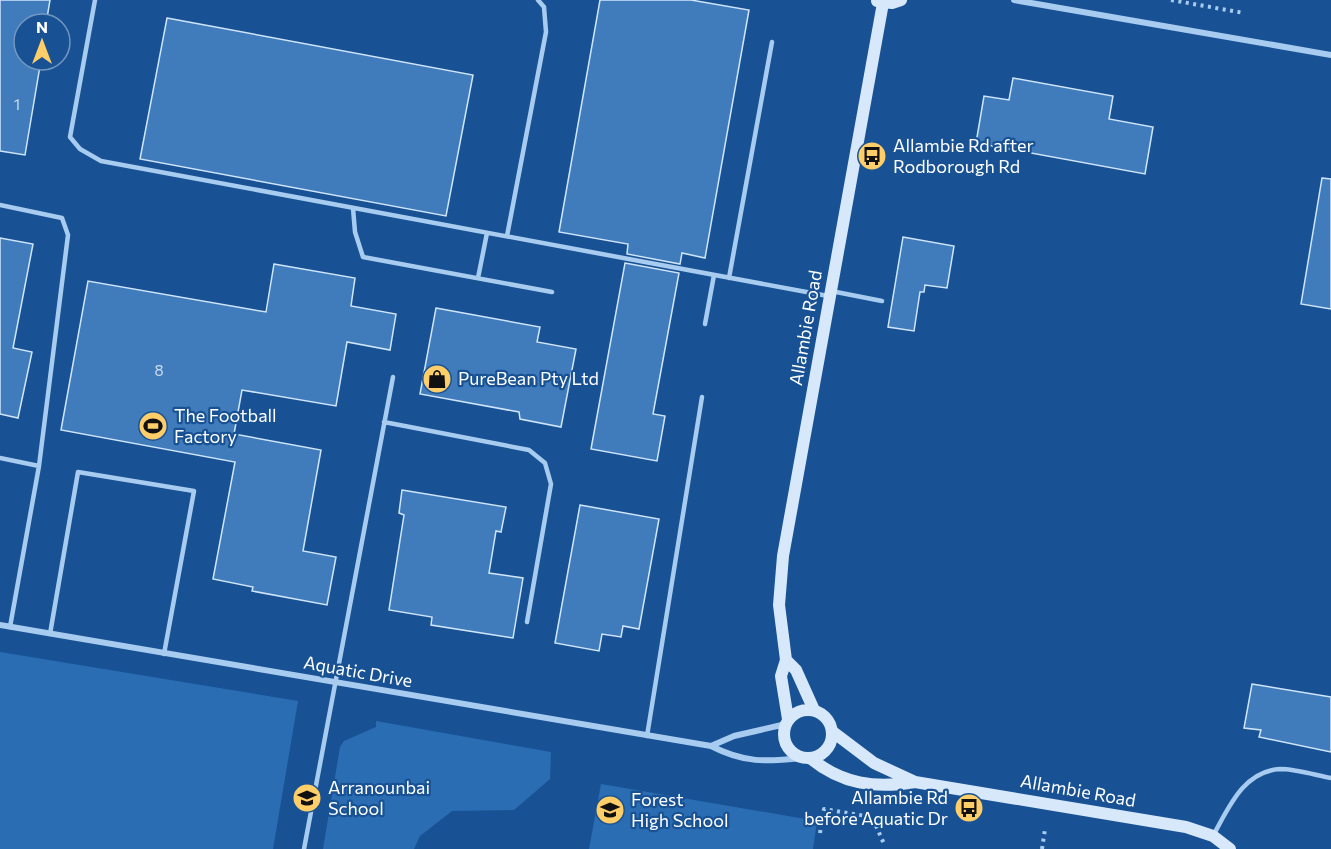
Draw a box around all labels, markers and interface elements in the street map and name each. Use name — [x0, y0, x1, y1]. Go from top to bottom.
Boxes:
north arrow — [12, 12, 72, 72]
text: N — [36, 17, 48, 36]
house number: 1 — [14, 95, 20, 113]
place label: Allambie Rd after Rodborough Rd — [893, 134, 1034, 177]
bus stop icon: Allambie Rd after Rodborough Rd — [856, 140, 888, 172]
street label: Allambie Road — [784, 268, 826, 387]
house number: 8 — [154, 361, 164, 379]
shop icon: PureBean Pty Ltd — [421, 363, 453, 395]
place label: PureBean Pty Ltd — [458, 367, 599, 389]
place label: The Football Factory — [174, 404, 277, 447]
sports icon: The Football Factory — [137, 410, 169, 442]
street label: Aquatic Drive — [302, 651, 414, 691]
street label: Allambie Road — [1019, 769, 1138, 811]
place label: Arranounbai School — [328, 776, 430, 819]
school or university icon: Arranounbai School — [291, 782, 323, 814]
place label: Allambie Rd before Aquatic Dr — [804, 786, 948, 829]
place label: Forest High School — [631, 788, 729, 831]
bus stop icon: Allambie Rd before Aquatic Dr — [953, 792, 985, 824]
school or university icon: Forest High School — [594, 794, 626, 826]

